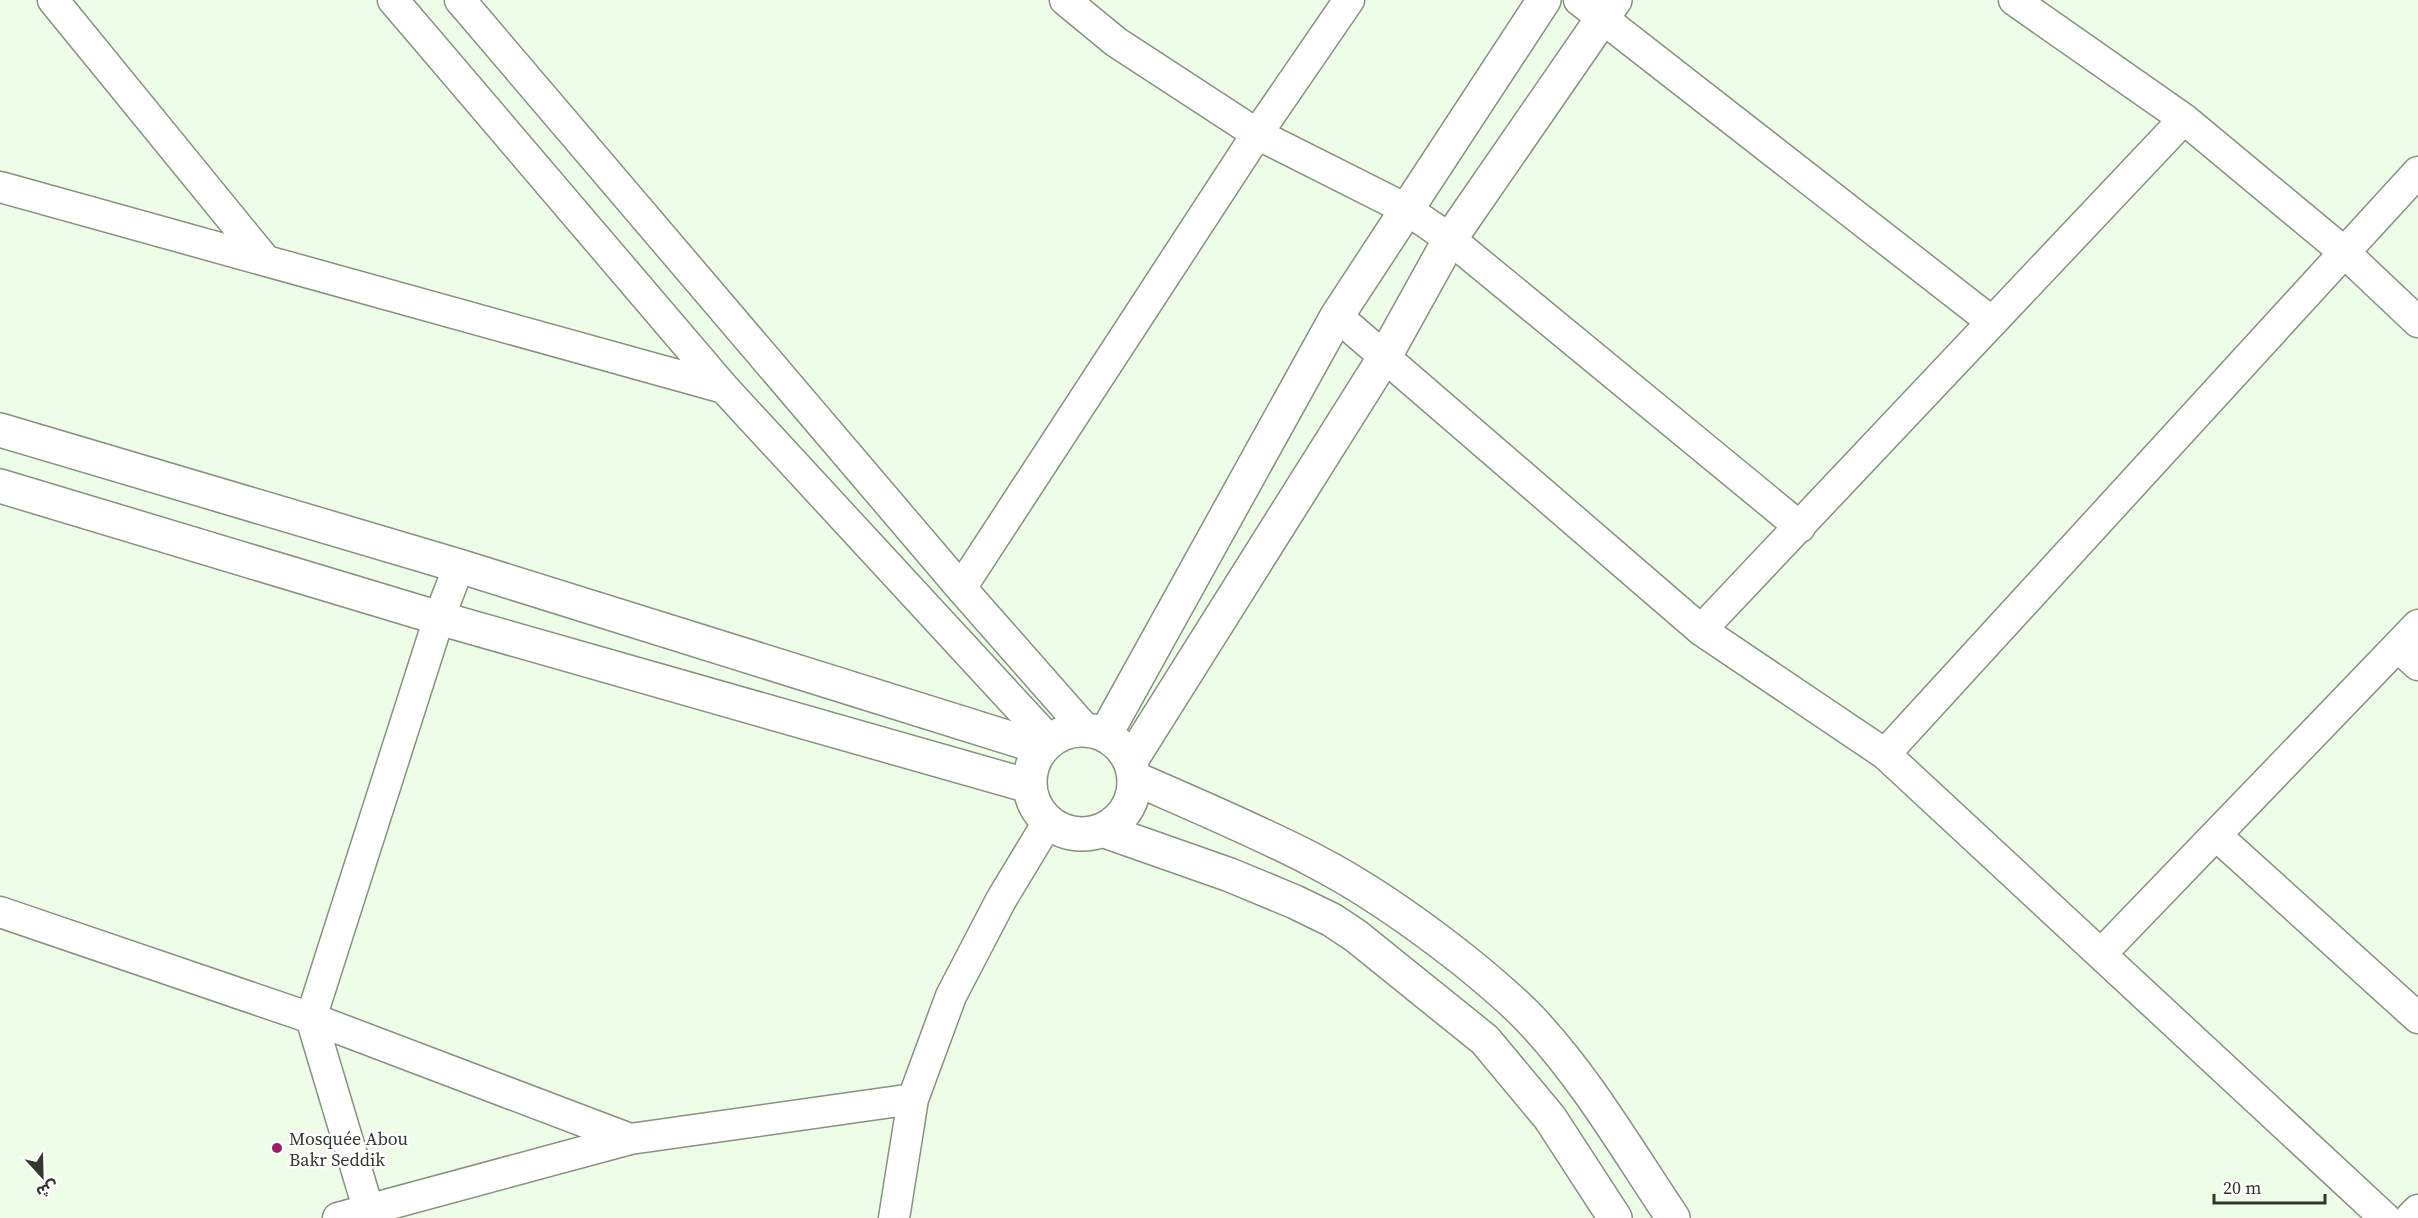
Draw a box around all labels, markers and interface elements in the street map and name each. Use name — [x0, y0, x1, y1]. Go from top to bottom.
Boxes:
place label: Mosquée Abou Bakr Seddik — [289, 1126, 408, 1172]
marker: Mosquée Abou Bakr Seddik — [270, 1141, 284, 1155]
north arrow — [12, 1146, 72, 1206]
scale bar — [2214, 1167, 2325, 1205]
text: 20 m — [2223, 1175, 2261, 1200]
text: ش — [33, 1176, 62, 1204]

